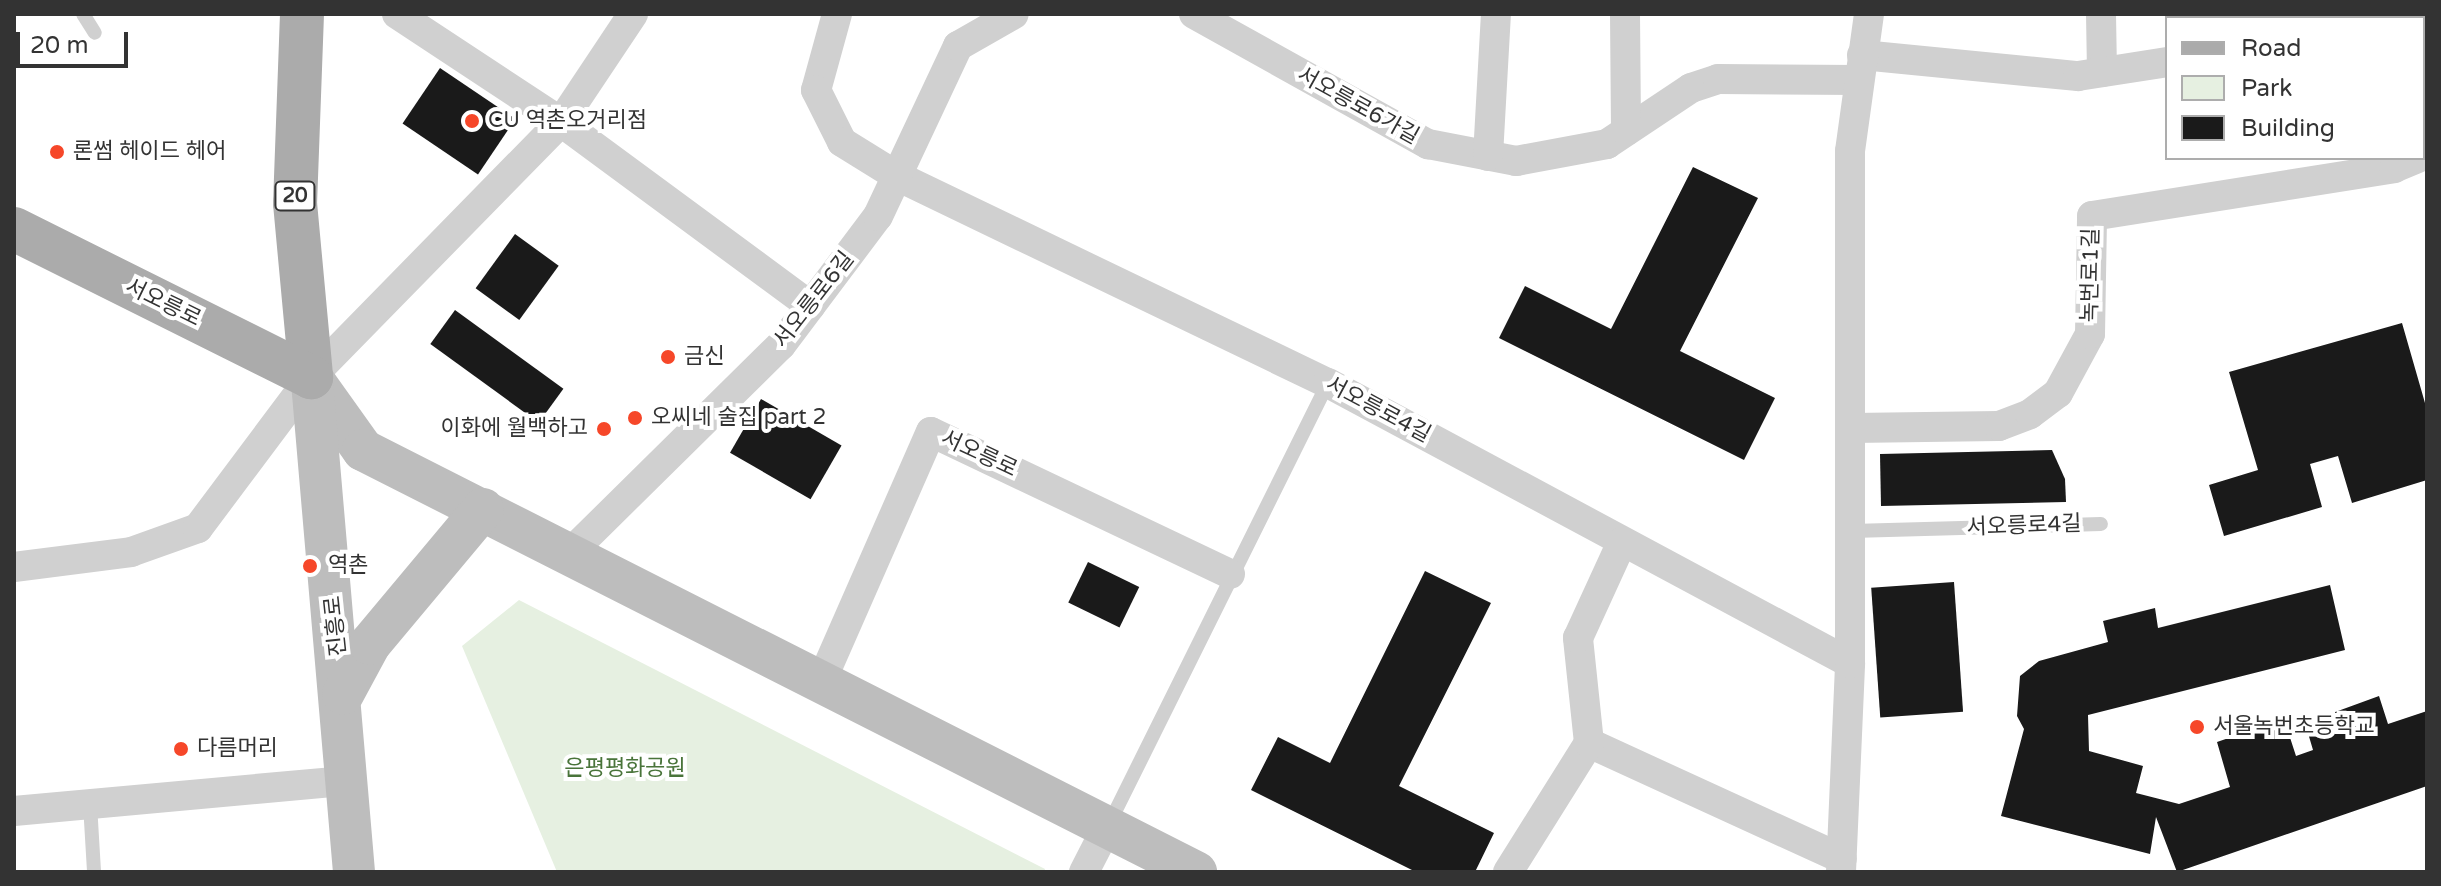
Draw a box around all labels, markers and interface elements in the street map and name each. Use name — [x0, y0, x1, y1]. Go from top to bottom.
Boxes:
scale bar — [20, 16, 132, 66]
legend — [2165, 16, 2425, 160]
text: 20 m — [30, 31, 88, 60]
text: Road — [2241, 34, 2301, 63]
street label: 서오릉로6가길 — [1292, 62, 1424, 150]
text: Park — [2241, 74, 2292, 103]
place label: CU 역촌오거리점 — [488, 108, 647, 134]
marker: CU 역촌오거리점 — [463, 112, 481, 130]
text: Building — [2241, 114, 2335, 143]
place label: 론썸 헤이드 헤어 — [73, 139, 226, 165]
marker: 론썸 헤이드 헤어 — [48, 143, 66, 161]
road number: 20 — [273, 180, 317, 212]
street label: 녹번로1길 — [2077, 227, 2105, 323]
street label: 서오릉로6길 — [768, 247, 860, 353]
street label: 서오릉로 — [121, 273, 205, 333]
place label: 금신 — [684, 344, 724, 370]
marker: 금신 — [659, 348, 677, 366]
street label: 서오릉로4길 — [1321, 371, 1435, 449]
place label: 오씨네 술집 part 2 — [651, 405, 826, 431]
marker: 오씨네 술집 part 2 — [626, 409, 644, 427]
place label: 이화에 월백하고 — [441, 416, 588, 442]
marker: 이화에 월백하고 — [595, 420, 613, 438]
street label: 서오릉로 — [937, 425, 1021, 483]
street label: 서오릉로4길 — [1966, 511, 2082, 541]
place label: 역촌 — [328, 553, 368, 579]
marker: 역촌 — [299, 555, 321, 577]
street label: 진흥로 — [320, 594, 352, 658]
place label: 서울녹번초등학교 — [2213, 714, 2375, 740]
marker: 서울녹번초등학교 — [2188, 718, 2206, 736]
place label: 다름머리 — [197, 736, 278, 762]
marker: 다름머리 — [172, 740, 190, 758]
park label: 은평평화공원 — [564, 756, 686, 782]

